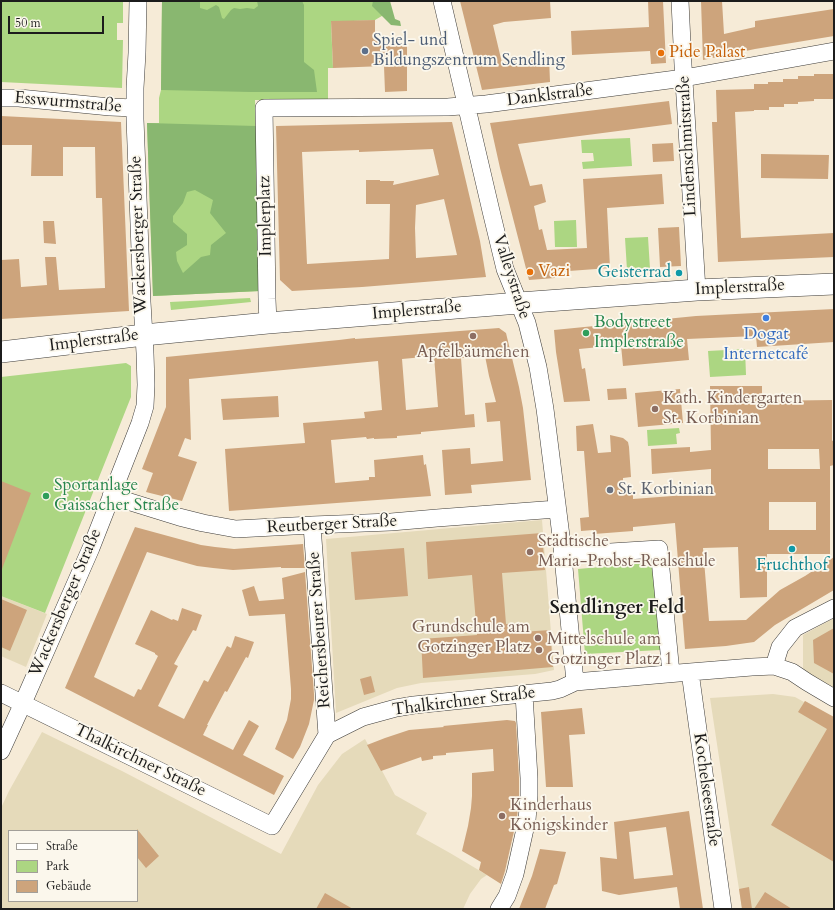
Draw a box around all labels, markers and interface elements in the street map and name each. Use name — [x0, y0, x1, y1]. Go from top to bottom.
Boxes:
scale bar — [10, 8, 106, 34]
text: 50 m — [15, 15, 41, 31]
place label: Spiel- und Bildungszentrum Sendling — [373, 31, 565, 71]
place label: Pide Palast — [669, 43, 745, 63]
marker: Spiel- und Bildungszentrum Sendling — [360, 46, 370, 56]
marker: Pide Palast — [656, 48, 666, 58]
street label: Lindenschmitstraße — [674, 75, 702, 217]
street label: Danklstraße — [506, 81, 594, 111]
street label: Esswurmstraße — [13, 88, 123, 118]
street label: Wackersberger Straße — [126, 155, 152, 315]
street label: Implerplatz — [255, 175, 277, 257]
street label: Valleystraße — [488, 232, 534, 322]
place label: Vazi — [538, 262, 570, 282]
place label: Geisterrad — [597, 263, 671, 283]
marker: Vazi — [525, 267, 535, 277]
marker: Geisterrad — [674, 268, 684, 278]
street label: Implerstraße — [695, 275, 785, 301]
street label: Implerstraße — [371, 297, 463, 325]
place label: Bodystreet Implerstraße — [594, 313, 684, 353]
marker: Dogat Internetcafé — [761, 313, 771, 323]
street label: Implerstraße — [48, 325, 140, 357]
place label: Dogat Internetcafé — [723, 325, 809, 365]
marker: Bodystreet Implerstraße — [581, 328, 591, 338]
marker: Apfelbäumchen — [468, 331, 478, 341]
place label: Apfelbäumchen — [416, 343, 530, 363]
place label: Kath. Kindergarten St. Korbinian — [663, 389, 802, 429]
marker: Kath. Kindergarten St. Korbinian — [650, 404, 660, 414]
place label: Sportanlage Gaissacher Straße — [54, 476, 179, 516]
place label: St. Korbinian — [618, 480, 714, 500]
marker: St. Korbinian — [605, 485, 615, 495]
marker: Sportanlage Gaissacher Straße — [41, 491, 51, 501]
street label: Reutberger Straße — [266, 511, 398, 539]
street label: Wackersberger Straße — [26, 526, 106, 680]
place label: Städtische Maria-Probst-Realschule — [538, 532, 716, 572]
marker: Fruchthof — [787, 544, 797, 554]
marker: Städtische Maria-Probst-Realschule — [525, 547, 535, 557]
street label: Reichersbeurer Straße — [304, 551, 336, 709]
place label: Fruchthof — [756, 556, 828, 576]
district label: Sendlinger Feld — [550, 598, 684, 620]
place label: Grundschule am Gotzinger Platz — [412, 618, 530, 658]
place label: Mittelschule am Gotzinger Platz 1 — [547, 630, 673, 670]
marker: Grundschule am Gotzinger Platz — [533, 633, 543, 643]
marker: Mittelschule am Gotzinger Platz 1 — [534, 645, 544, 655]
street label: Thalkirchner Straße — [391, 683, 537, 721]
street label: Thalkirchner Straße — [71, 720, 209, 802]
street label: Kochelseestraße — [688, 732, 724, 848]
place label: Kinderhaus Königskinder — [510, 796, 608, 836]
marker: Kinderhaus Königskinder — [497, 811, 507, 821]
legend — [8, 830, 138, 902]
text: Straße — [46, 838, 78, 854]
text: Park — [46, 858, 69, 874]
text: Gebäude — [46, 878, 91, 894]

